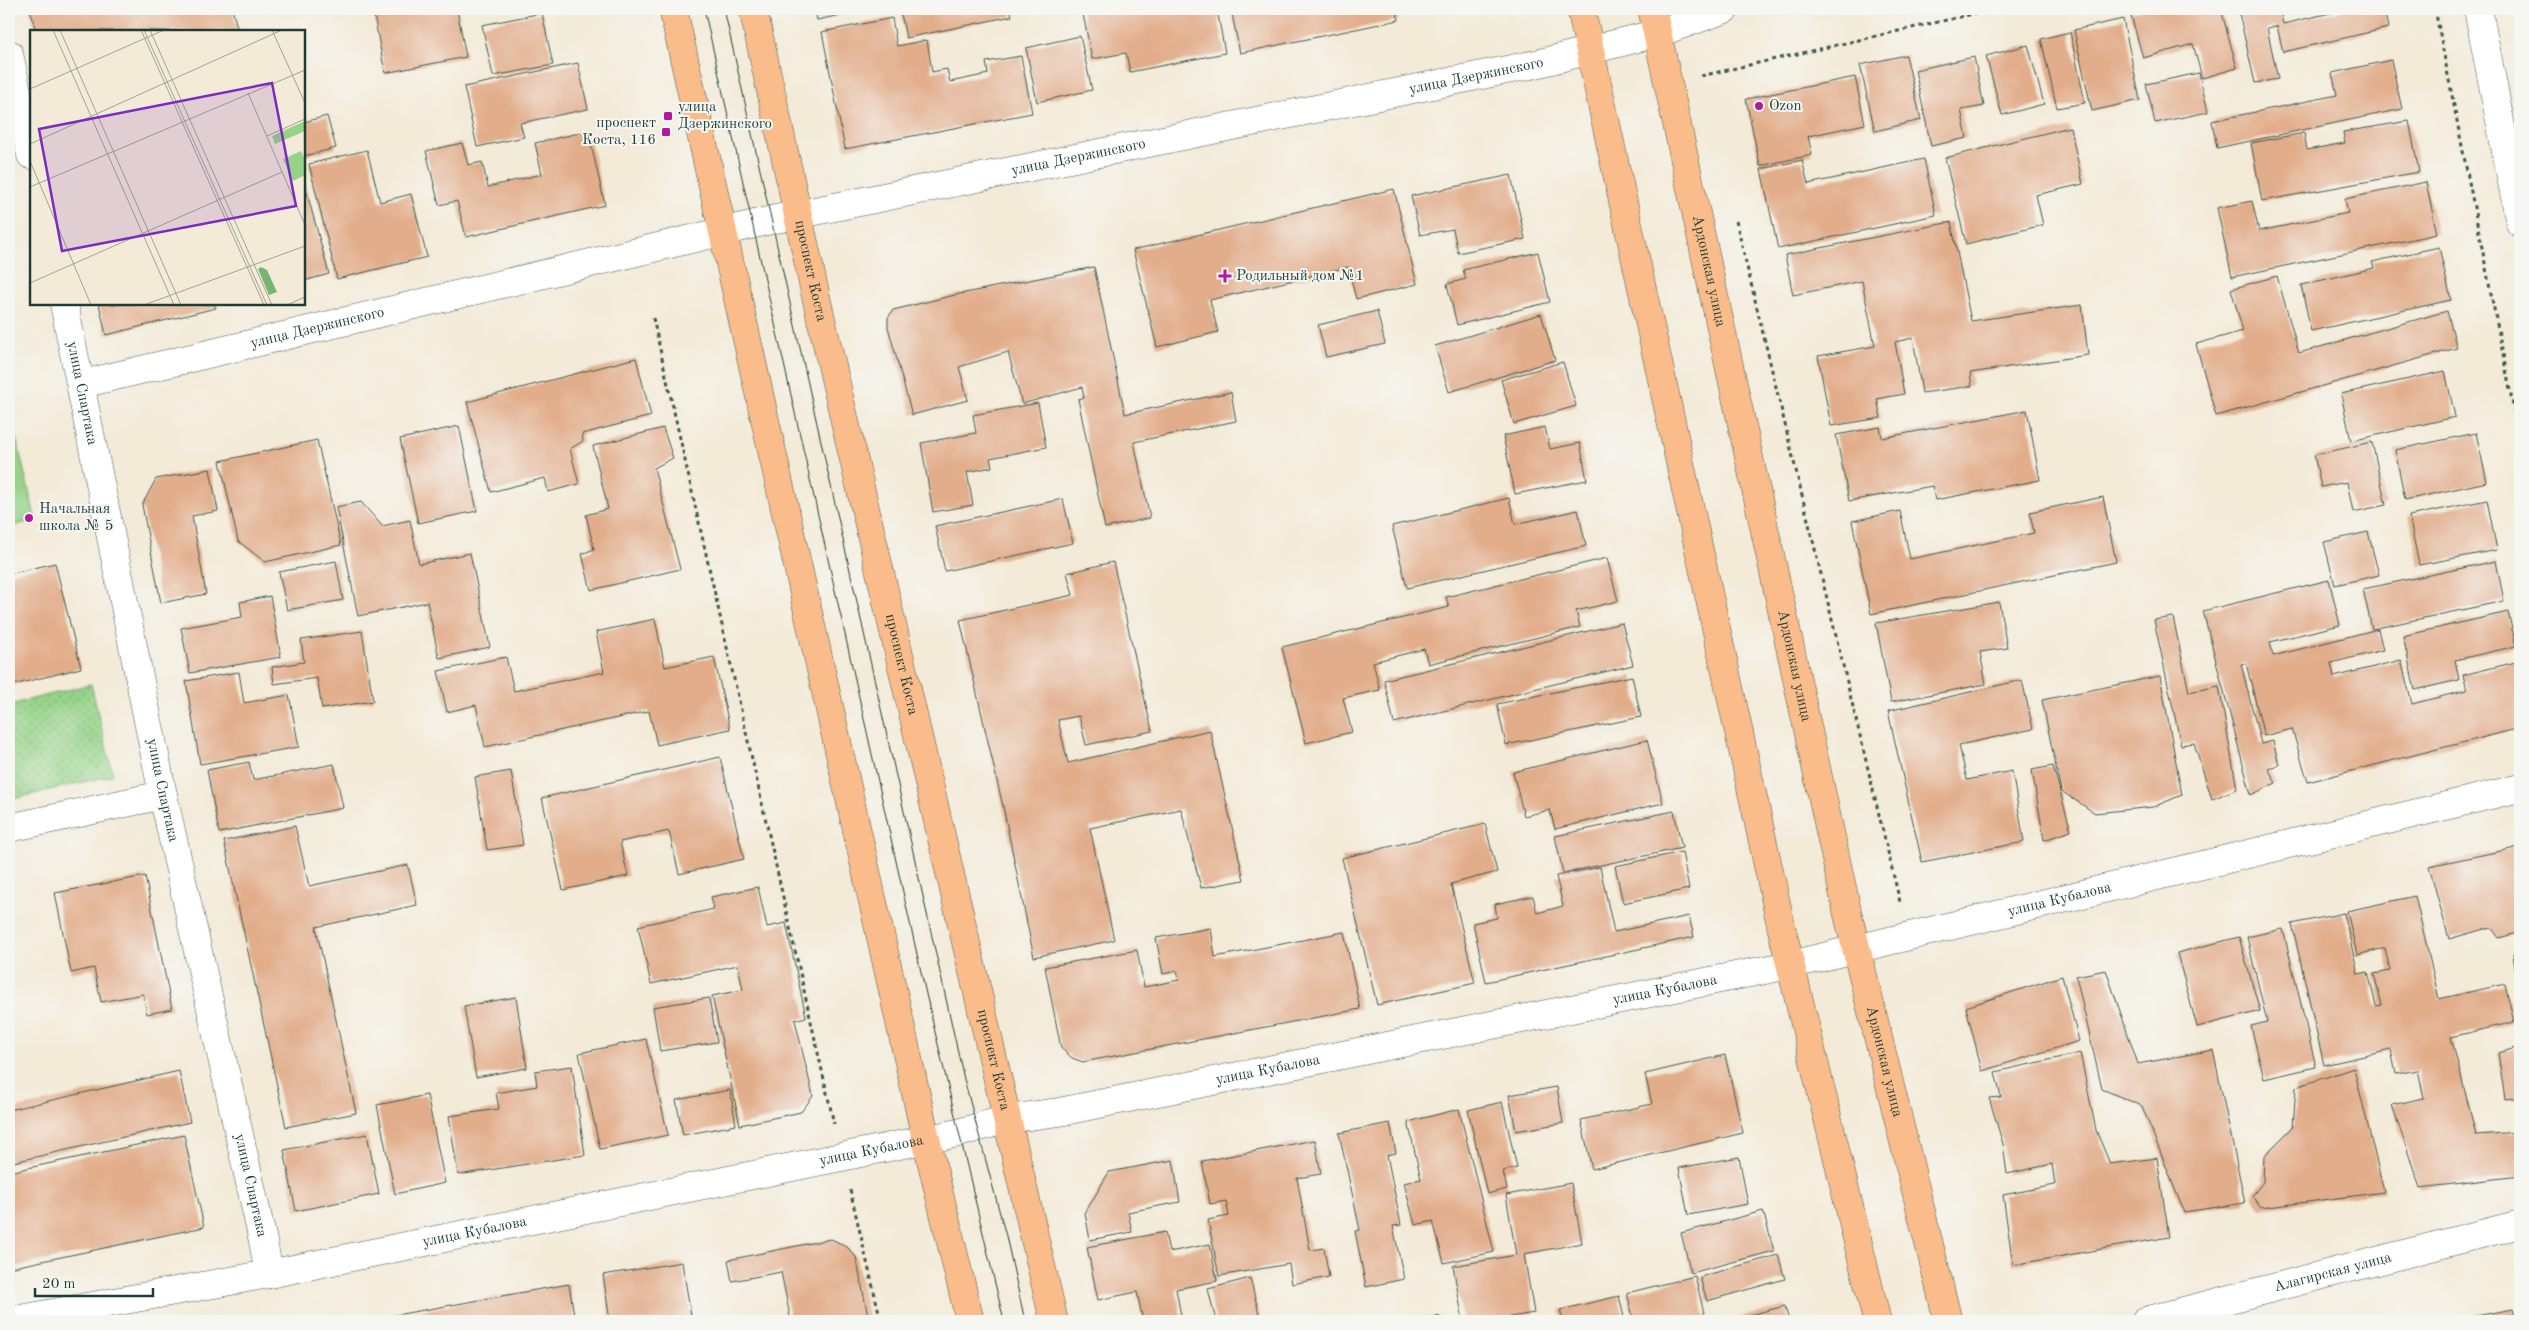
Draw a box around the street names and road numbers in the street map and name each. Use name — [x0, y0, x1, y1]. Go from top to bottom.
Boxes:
street label: улица Дзержинского — [1408, 55, 1545, 97]
street label: улица Дзержинского — [1010, 136, 1147, 178]
street label: Ардонская улица — [1689, 214, 1728, 329]
street label: проспект Коста — [792, 219, 829, 324]
street label: улица Дзержинского — [249, 305, 386, 351]
street label: улица Спартака — [64, 340, 100, 447]
street label: Ардонская улица — [1775, 609, 1814, 724]
street label: проспект Коста — [882, 612, 921, 717]
street label: улица Спартака — [144, 737, 181, 844]
street label: улица Кубалова — [2006, 880, 2113, 919]
street label: улица Кубалова — [1612, 972, 1719, 1008]
street label: Ардонская улица — [1863, 1005, 1905, 1119]
street label: проспект Коста — [974, 1008, 1012, 1112]
street label: улица Кубалова — [1214, 1052, 1322, 1088]
street label: улица Спартака — [232, 1132, 270, 1239]
street label: улица Кубалова — [818, 1133, 925, 1169]
street label: улица Кубалова — [421, 1214, 529, 1250]
street label: Алагирская улица — [2272, 1250, 2394, 1295]

